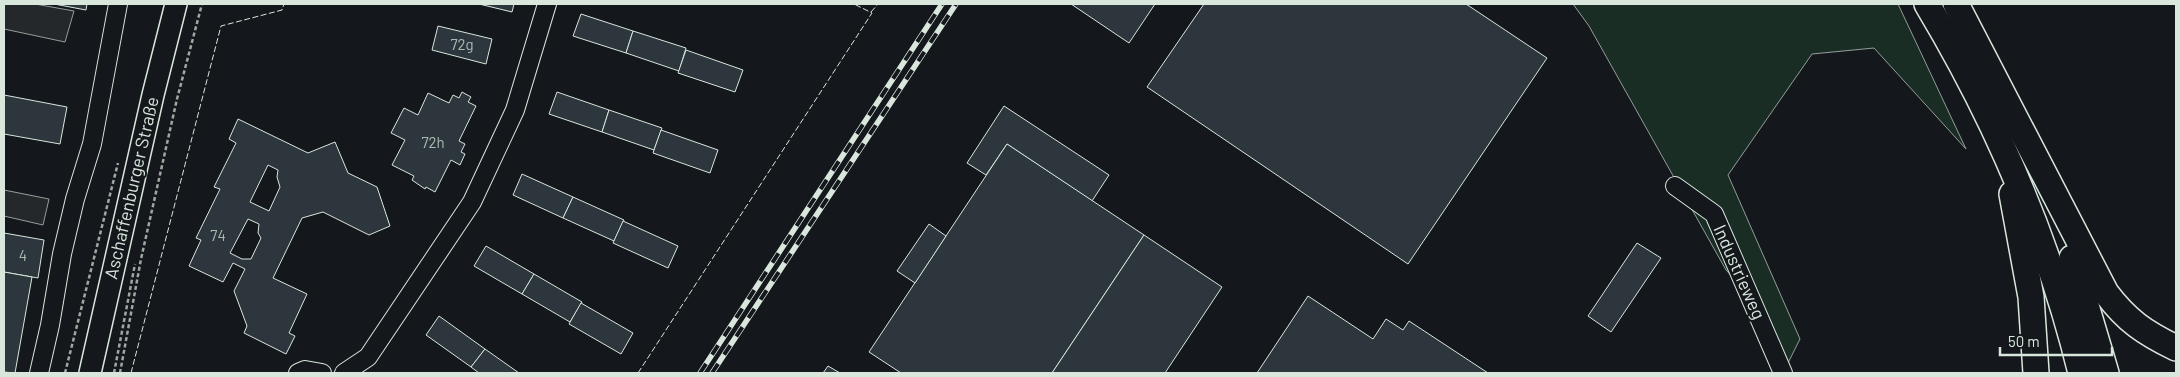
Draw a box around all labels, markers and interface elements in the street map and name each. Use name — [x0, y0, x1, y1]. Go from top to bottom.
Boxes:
house number: 72g — [450, 35, 474, 53]
street label: Aschaffenburger Straße — [99, 94, 163, 281]
house number: 72h — [421, 133, 445, 151]
street label: Industrieweg — [1709, 221, 1771, 322]
house number: 74 — [210, 226, 226, 244]
house number: 4 — [19, 246, 27, 264]
scale bar — [2000, 324, 2112, 356]
text: 50 m — [2008, 332, 2040, 350]

